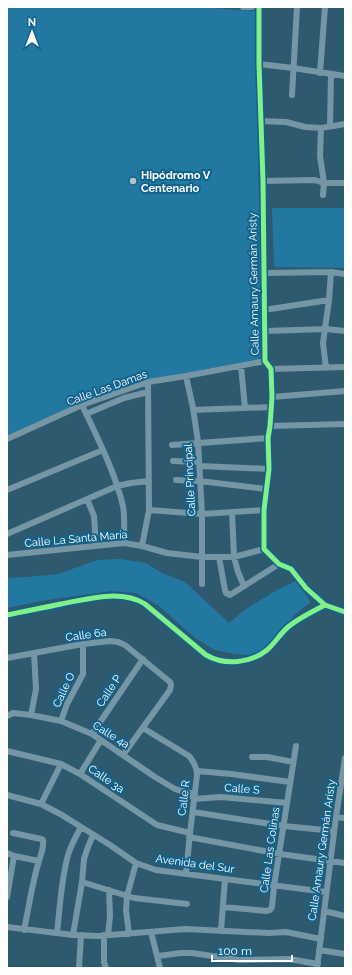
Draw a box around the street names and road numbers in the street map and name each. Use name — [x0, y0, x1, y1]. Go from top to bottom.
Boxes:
street label: Calle Amaury Germán Aristy — [246, 213, 262, 355]
street label: Calle Las Damas — [65, 367, 149, 409]
street label: Calle Principal — [182, 443, 198, 517]
street label: Calle La Santa María — [24, 528, 128, 550]
street label: Calle 6a — [65, 626, 107, 644]
street label: Calle O — [50, 670, 78, 710]
street label: Calle P — [94, 672, 124, 709]
street label: Calle 4a — [90, 719, 132, 751]
street label: Calle 3a — [86, 762, 126, 796]
street label: Calle Amaury Germán Aristy — [306, 778, 338, 922]
street label: Calle R — [175, 779, 193, 817]
street label: Calle S — [224, 781, 260, 797]
street label: Calle Las Colinas — [258, 806, 282, 894]
street label: Avenida del Sur — [155, 852, 235, 876]

